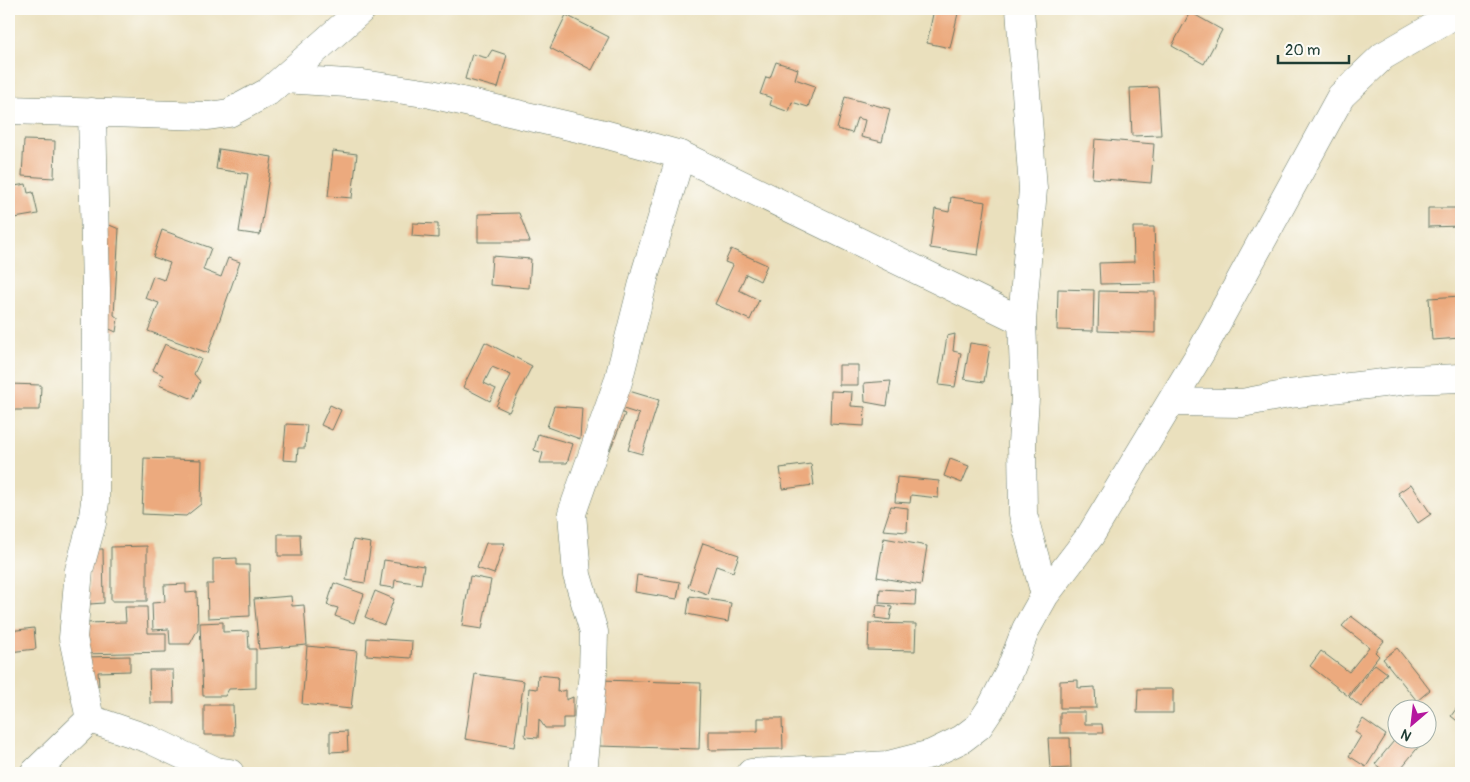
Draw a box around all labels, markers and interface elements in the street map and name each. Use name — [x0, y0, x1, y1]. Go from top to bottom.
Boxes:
scale bar — [1278, 32, 1349, 64]
text: 20 m — [1285, 41, 1320, 60]
north arrow — [1388, 700, 1438, 750]
text: N — [1398, 725, 1414, 745]

